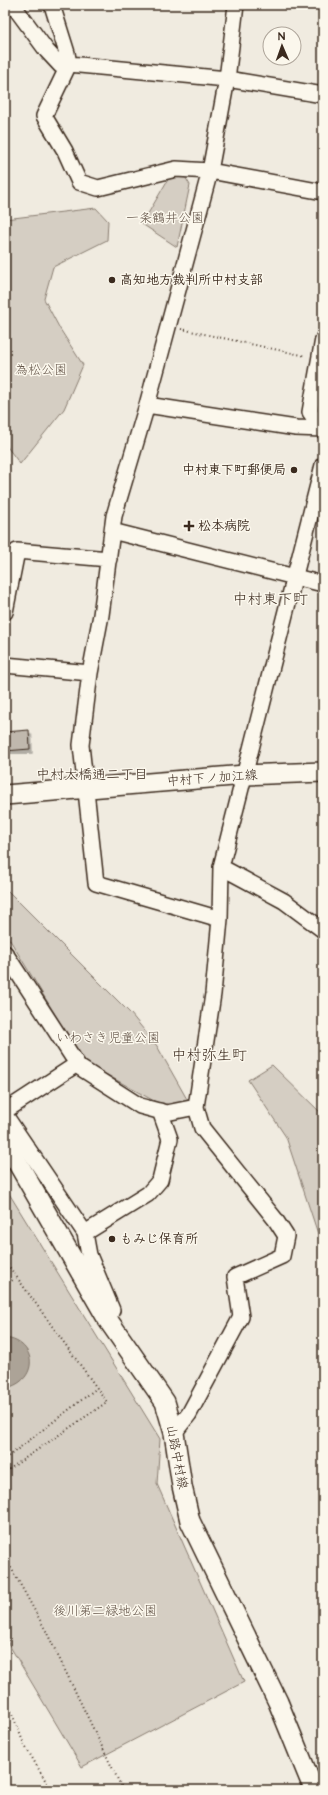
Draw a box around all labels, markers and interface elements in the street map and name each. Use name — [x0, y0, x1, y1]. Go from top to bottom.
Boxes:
north arrow — [262, 26, 302, 66]
text: N — [278, 29, 285, 44]
park label: 一条鶴井公園 — [126, 209, 204, 227]
place label: 高知地方裁判所中村支部 — [120, 271, 263, 289]
marker: 高知地方裁判所中村支部 — [107, 275, 117, 285]
park label: 為松公園 — [15, 361, 67, 379]
place label: 中村東下町郵便局 — [182, 461, 286, 479]
marker: 中村東下町郵便局 — [289, 465, 299, 475]
place label: 松本病院 — [198, 517, 250, 535]
marker: 松本病院 — [183, 520, 195, 532]
district label: 中村東下町 — [232, 589, 308, 610]
district label: 中村大橋通二丁目 — [36, 765, 148, 785]
street label: 中村下ノ加江線 — [166, 766, 259, 790]
park label: いわさき児童公園 — [56, 1029, 160, 1047]
district label: 中村弥生町 — [171, 1045, 247, 1066]
place label: もみじ保育所 — [120, 1230, 198, 1248]
marker: もみじ保育所 — [107, 1234, 117, 1244]
street label: 山路中村線 — [162, 1423, 192, 1492]
park label: 後川第二緑地公園 — [53, 1602, 157, 1620]

